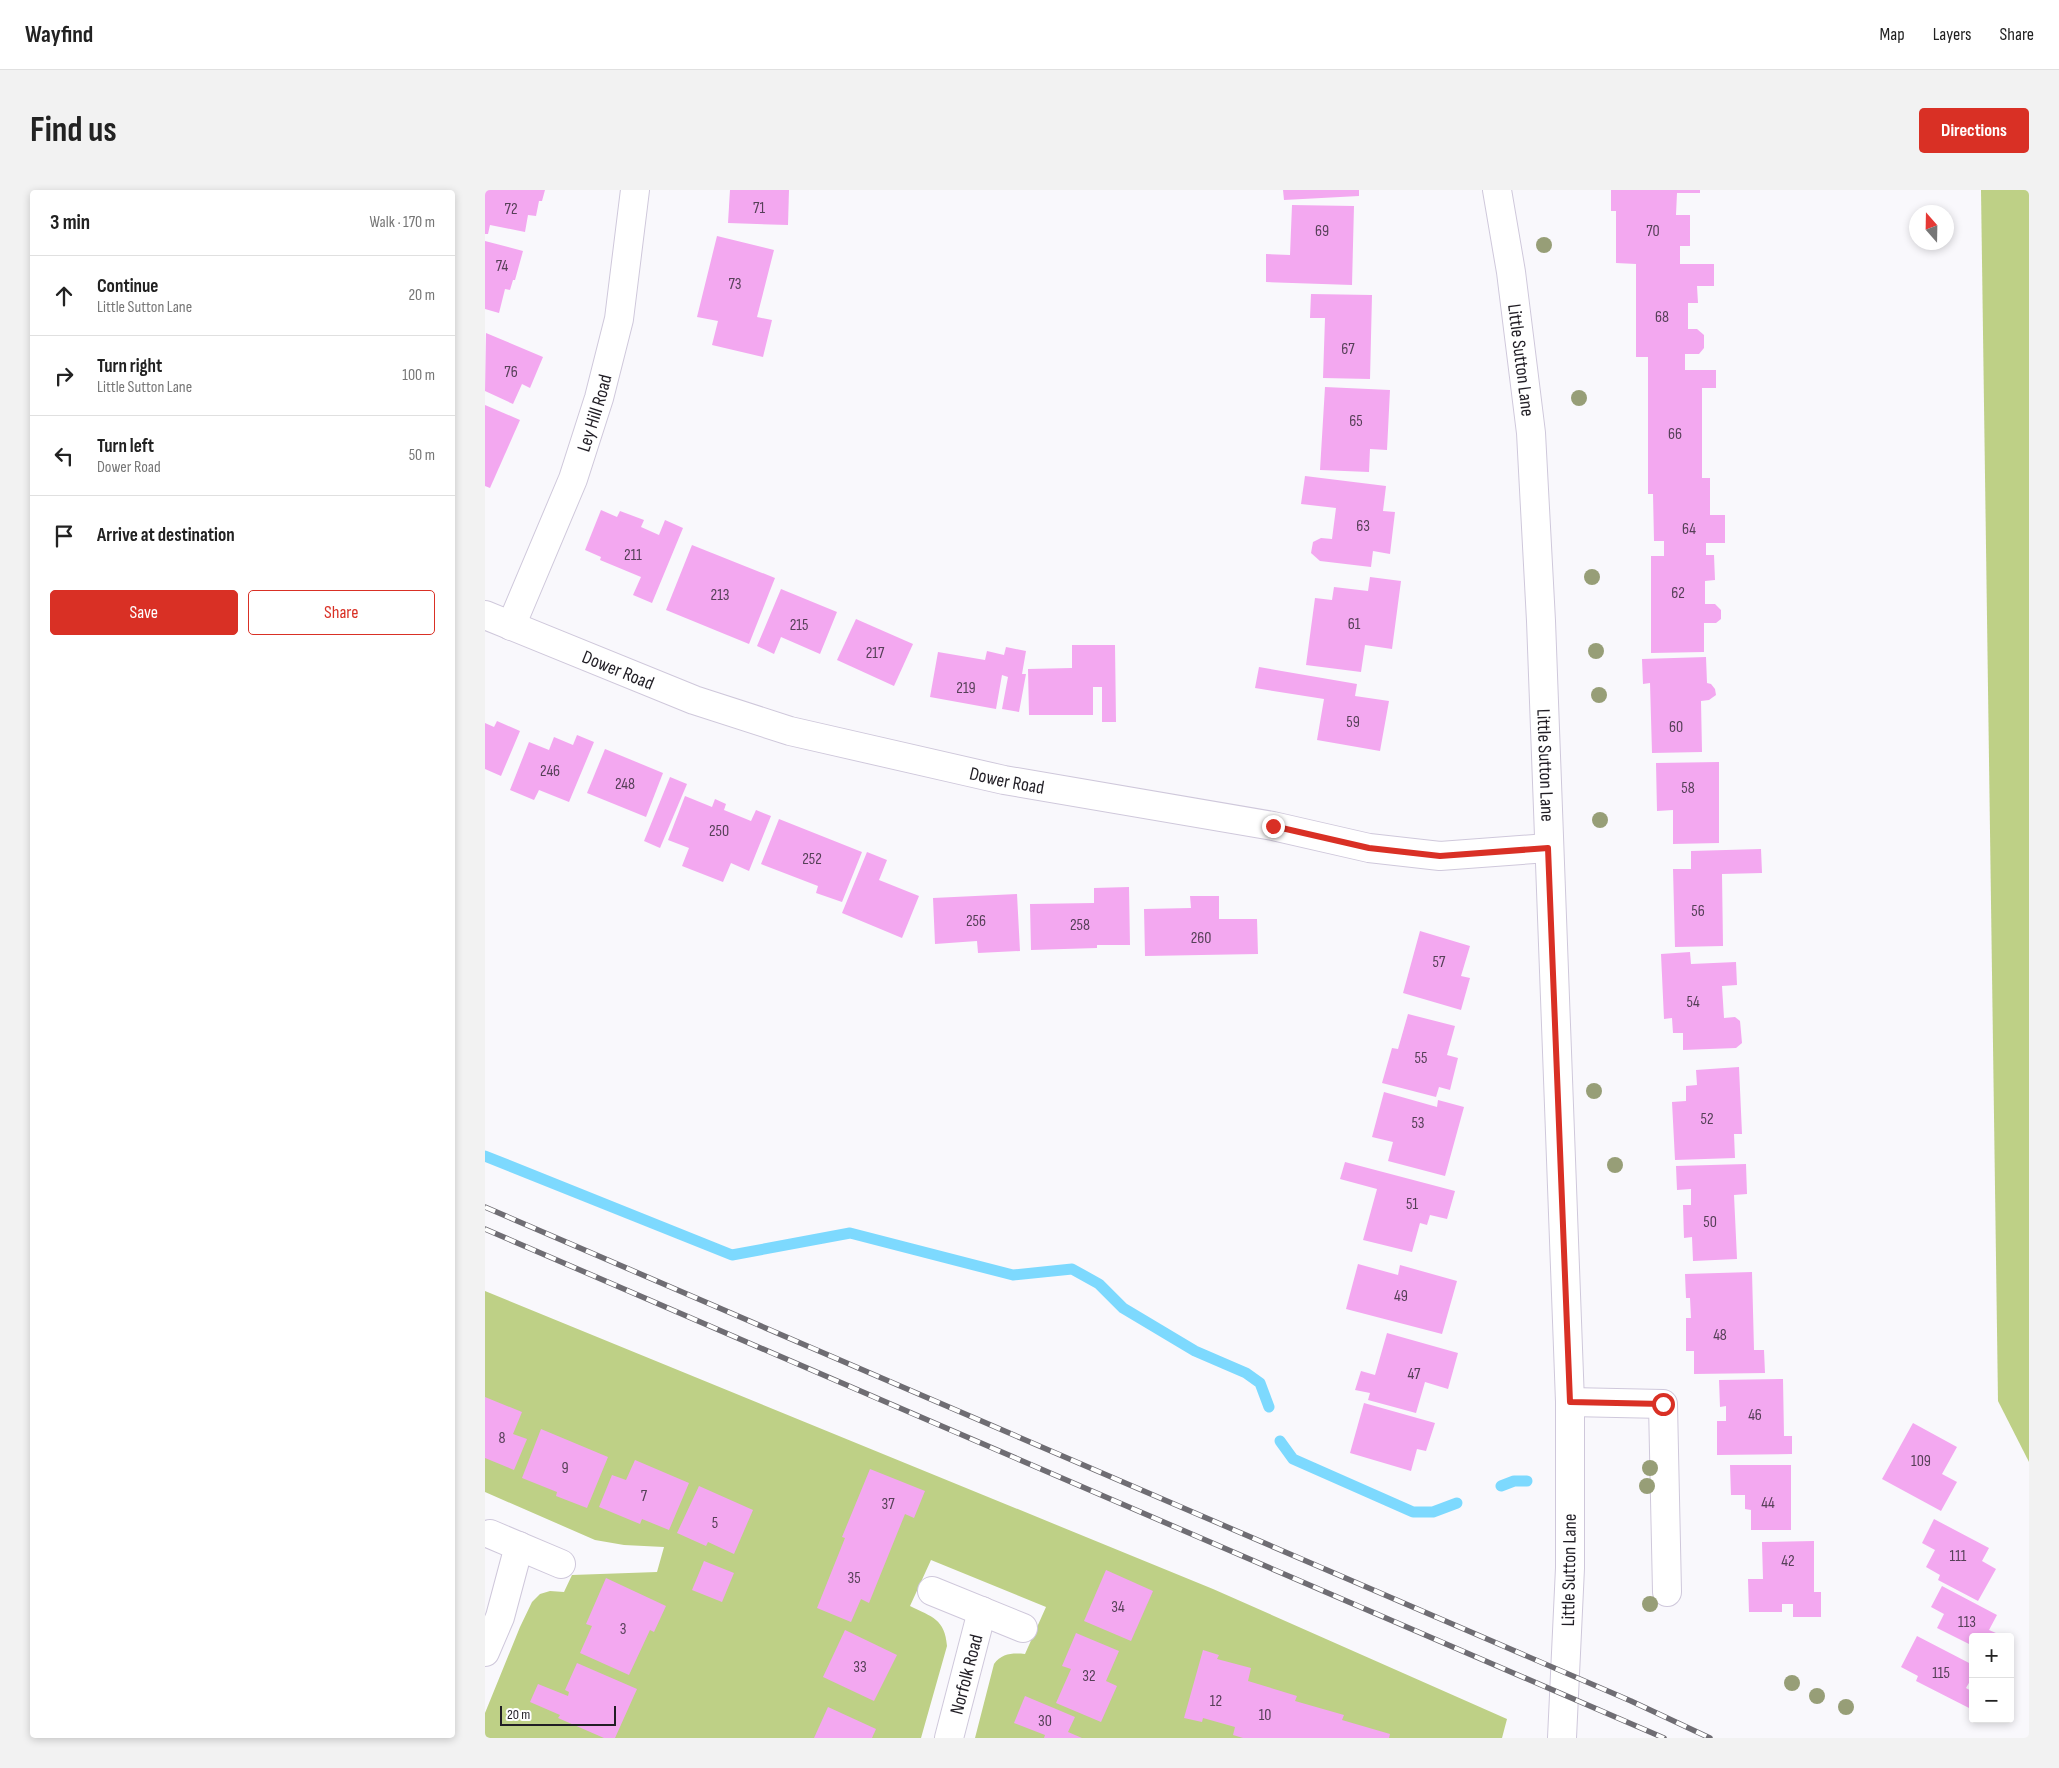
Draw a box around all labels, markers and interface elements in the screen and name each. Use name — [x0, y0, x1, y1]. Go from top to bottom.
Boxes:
text: Wayfind — [25, 20, 93, 49]
text: Map — [1880, 24, 1905, 45]
text: Layers — [1933, 24, 1972, 45]
text: Share — [2000, 24, 2034, 45]
button: Directions — [1919, 108, 2029, 153]
text: Find us — [30, 109, 117, 152]
house number: 71 — [753, 199, 765, 218]
house number: 72 — [505, 200, 517, 219]
north arrow — [1909, 205, 1954, 250]
text: 3 min — [50, 210, 90, 235]
text: Walk · 170 m — [370, 213, 435, 232]
house number: 69 — [1315, 222, 1329, 241]
house number: 70 — [1646, 222, 1660, 241]
house number: 74 — [496, 257, 508, 276]
text: Continue — [97, 275, 158, 298]
house number: 73 — [728, 275, 742, 294]
icon: ahead — [50, 282, 78, 310]
text: 20 m — [408, 286, 435, 305]
text: Little Sutton Lane — [97, 298, 192, 317]
street label: Little Sutton Lane — [1502, 303, 1539, 418]
house number: 68 — [1655, 308, 1669, 327]
house number: 67 — [1341, 340, 1355, 359]
text: Turn right — [97, 355, 162, 378]
icon: right — [50, 362, 78, 390]
house number: 76 — [504, 363, 518, 382]
text: 100 m — [402, 366, 435, 385]
street label: Ley Hill Road — [573, 372, 618, 455]
text: Little Sutton Lane — [97, 378, 192, 397]
house number: 65 — [1349, 412, 1363, 431]
house number: 66 — [1668, 425, 1682, 444]
text: Turn left — [97, 435, 154, 458]
icon: left — [50, 442, 78, 470]
text: 50 m — [409, 446, 435, 465]
text: Dower Road — [97, 458, 161, 477]
house number: 63 — [1356, 517, 1370, 536]
house number: 64 — [1682, 520, 1696, 539]
icon: arrive — [50, 522, 78, 550]
text: Arrive at destination — [97, 524, 235, 547]
house number: 211 — [624, 546, 642, 565]
house number: 62 — [1671, 584, 1685, 603]
house number: 213 — [711, 586, 729, 605]
button: Save — [50, 590, 238, 635]
button: Share — [248, 590, 435, 635]
house number: 61 — [1348, 615, 1361, 634]
house number: 215 — [790, 616, 808, 635]
house number: 217 — [866, 644, 885, 663]
street label: Dower Road — [578, 646, 657, 696]
house number: 219 — [956, 679, 976, 698]
street label: Little Sutton Lane — [1531, 708, 1558, 822]
house number: 59 — [1346, 713, 1360, 732]
house number: 60 — [1669, 718, 1683, 737]
house number: 246 — [540, 762, 560, 781]
street label: Dower Road — [967, 762, 1046, 800]
house number: 248 — [615, 775, 635, 794]
house number: 58 — [1681, 779, 1695, 798]
route end — [1262, 815, 1285, 838]
house number: 250 — [709, 822, 729, 841]
house number: 252 — [802, 850, 822, 869]
house number: 56 — [1691, 902, 1705, 921]
house number: 256 — [966, 912, 986, 931]
house number: 258 — [1070, 916, 1090, 935]
house number: 260 — [1191, 929, 1211, 948]
house number: 57 — [1433, 953, 1446, 972]
house number: 54 — [1686, 993, 1700, 1012]
house number: 55 — [1415, 1049, 1427, 1068]
house number: 52 — [1700, 1110, 1714, 1129]
house number: 53 — [1411, 1114, 1425, 1133]
house number: 51 — [1406, 1195, 1418, 1214]
house number: 50 — [1703, 1213, 1717, 1232]
house number: 49 — [1394, 1287, 1408, 1306]
house number: 48 — [1713, 1326, 1727, 1345]
house number: 47 — [1408, 1365, 1421, 1384]
route start — [1652, 1393, 1675, 1416]
house number: 46 — [1748, 1406, 1762, 1425]
house number: 8 — [498, 1429, 506, 1448]
house number: 109 — [1911, 1452, 1931, 1471]
house number: 9 — [561, 1459, 569, 1478]
house number: 7 — [641, 1487, 648, 1506]
house number: 44 — [1761, 1494, 1775, 1513]
house number: 37 — [881, 1495, 895, 1514]
street label: Little Sutton Lane — [1557, 1513, 1582, 1627]
house number: 5 — [712, 1514, 718, 1533]
house number: 111 — [1950, 1547, 1967, 1566]
house number: 42 — [1781, 1552, 1795, 1571]
house number: 35 — [847, 1569, 861, 1588]
house number: 34 — [1111, 1598, 1125, 1617]
house number: 113 — [1958, 1613, 1976, 1632]
house number: 3 — [620, 1620, 626, 1639]
street label: Norfolk Road — [946, 1632, 988, 1717]
map controls — [1969, 1633, 2014, 1723]
button: + — [1969, 1633, 2014, 1678]
house number: 33 — [853, 1658, 867, 1677]
house number: 115 — [1932, 1664, 1950, 1683]
house number: 32 — [1082, 1667, 1096, 1686]
button: − — [1969, 1678, 2014, 1723]
house number: 12 — [1210, 1692, 1222, 1711]
scale bar — [500, 1703, 616, 1726]
text: 20 m — [507, 1706, 530, 1723]
house number: 10 — [1259, 1706, 1271, 1725]
house number: 30 — [1038, 1712, 1052, 1731]

